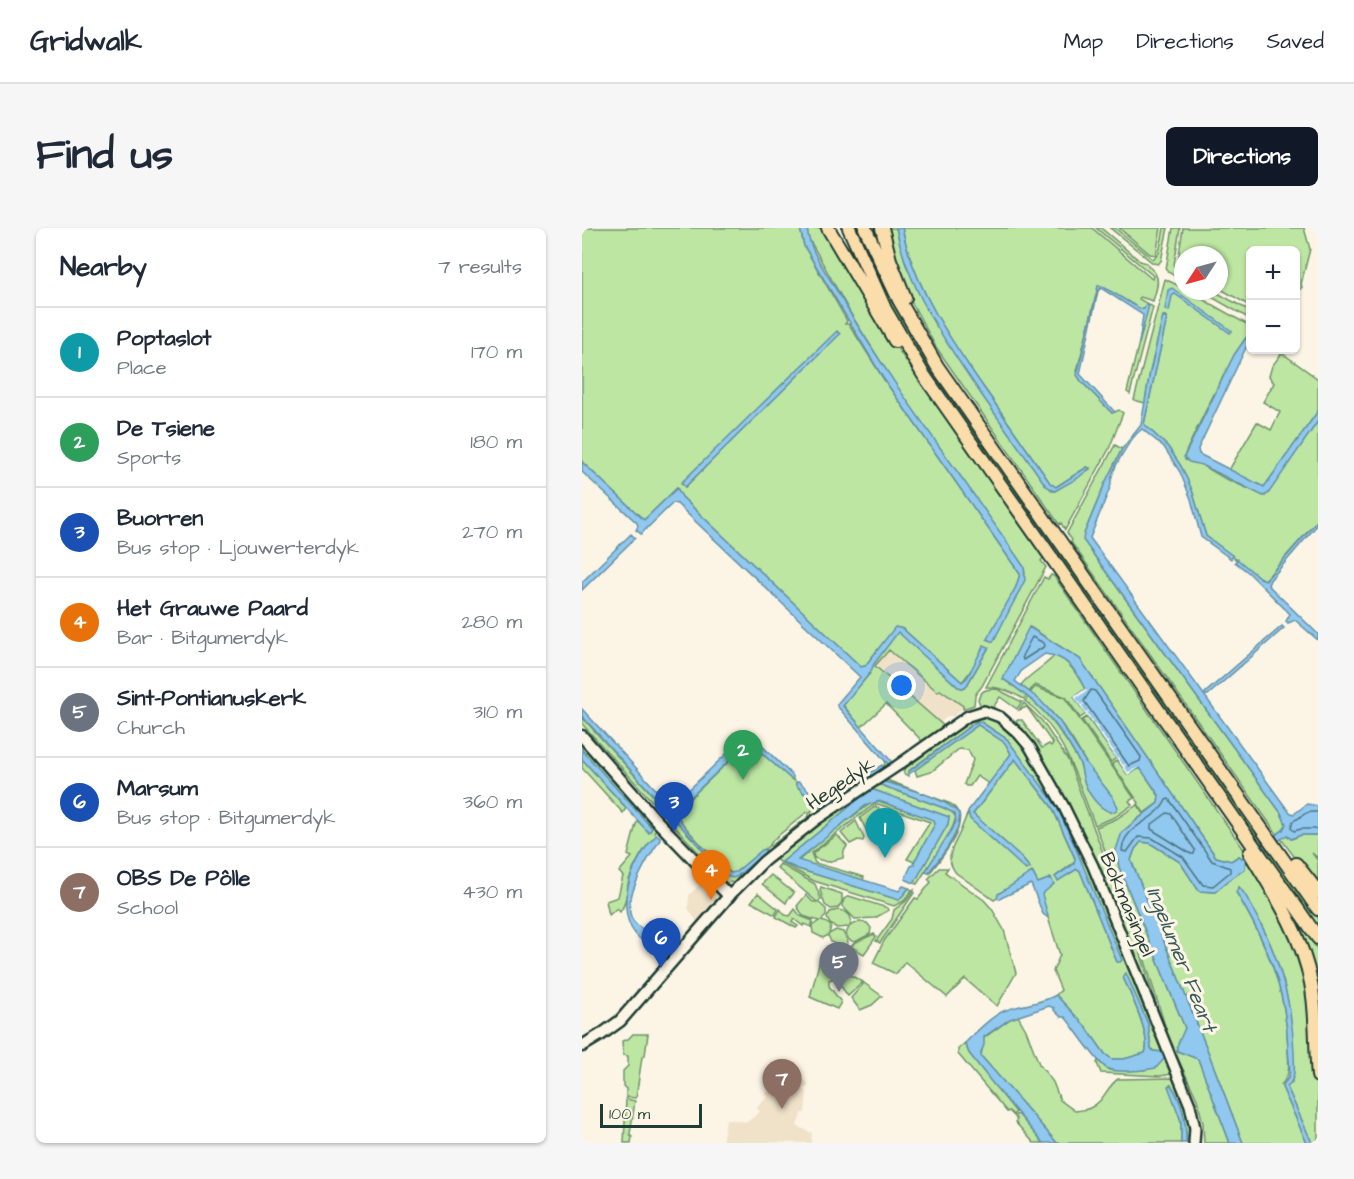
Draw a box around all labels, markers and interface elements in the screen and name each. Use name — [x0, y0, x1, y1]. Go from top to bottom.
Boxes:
text: Gridwalk — [30, 22, 142, 61]
text: Map — [1063, 27, 1103, 56]
text: Directions — [1136, 27, 1234, 56]
text: Saved — [1267, 27, 1324, 56]
text: Find us — [36, 127, 173, 185]
button: Directions — [1166, 127, 1318, 186]
north arrow — [1174, 246, 1228, 300]
map controls — [1246, 246, 1300, 354]
button: + — [1246, 246, 1300, 300]
text: Nearby — [60, 249, 147, 285]
text: 7 results — [438, 253, 522, 281]
button: − — [1246, 300, 1300, 354]
text: Poptaslot — [117, 323, 212, 354]
text: 1 — [78, 338, 81, 366]
text: 170 m — [471, 338, 522, 366]
text: Place — [117, 354, 167, 382]
text: De Tsiene — [117, 413, 215, 444]
text: 2 — [74, 428, 85, 456]
text: 180 m — [470, 428, 522, 456]
text: Sports — [117, 444, 181, 472]
text: Buorren — [117, 503, 203, 534]
text: 3 — [74, 518, 85, 546]
text: 270 m — [462, 518, 522, 546]
text: Bus stop · Ljouwerterdyk — [117, 534, 359, 562]
text: Het Grauwe Paard — [117, 593, 308, 624]
text: 4 — [73, 608, 86, 636]
text: 280 m — [461, 608, 522, 636]
text: Bar · Bitgumerdyk — [117, 624, 288, 652]
your location — [887, 671, 916, 700]
text: Sint-Pontianuskerk — [117, 683, 306, 714]
text: 5 — [72, 698, 87, 726]
text: 310 m — [473, 698, 522, 726]
text: Church — [117, 714, 185, 742]
pin: 2 — [724, 730, 762, 780]
street label: Hegedyk — [801, 751, 881, 818]
text: Marsum — [117, 773, 198, 804]
pin: 3 — [654, 782, 694, 832]
text: 6 — [73, 788, 86, 816]
text: 360 m — [463, 788, 522, 816]
text: Bus stop · Bitgumerdyk — [117, 804, 336, 832]
pin: 1 — [866, 808, 904, 858]
street label: Bokmasingel — [1092, 848, 1162, 961]
pin: 4 — [692, 850, 730, 900]
text: OBS De Pôlle — [117, 863, 251, 894]
text: 7 — [73, 878, 86, 906]
text: 430 m — [462, 878, 522, 906]
water label: Ingelumer Feart — [1138, 882, 1225, 1039]
text: School — [117, 894, 178, 922]
pin: 6 — [642, 918, 680, 968]
pin: 5 — [820, 942, 858, 992]
pin: 7 — [762, 1060, 802, 1109]
scale bar — [600, 1101, 702, 1128]
text: 100 m — [609, 1103, 650, 1125]

